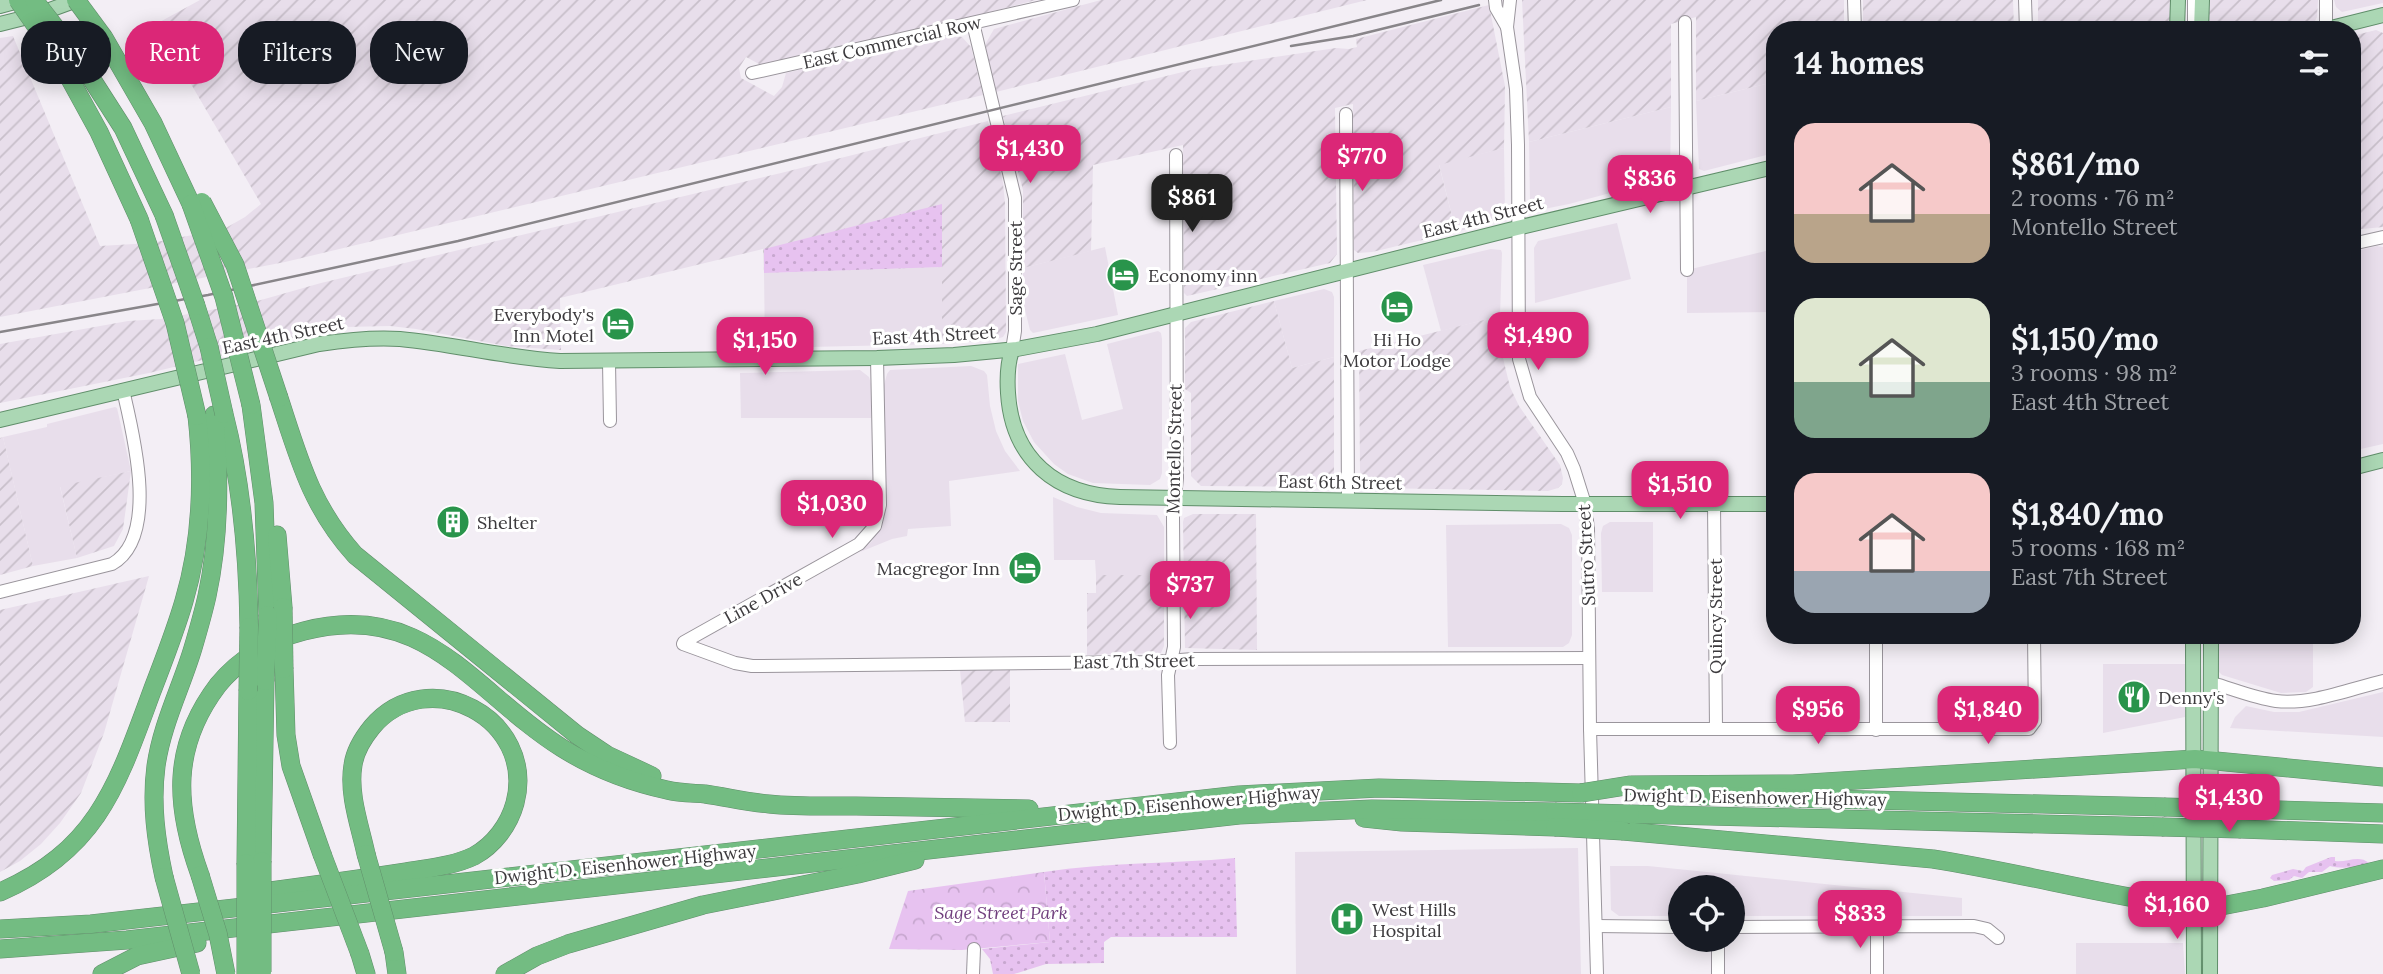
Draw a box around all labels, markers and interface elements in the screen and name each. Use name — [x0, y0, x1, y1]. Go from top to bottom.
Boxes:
street label: East Commercial Row — [800, 10, 984, 74]
chip: Buy — [21, 21, 111, 84]
chip: Rent — [125, 21, 224, 84]
chip: Filters — [238, 21, 356, 84]
chip: New — [370, 21, 468, 84]
text: 14 homes — [1794, 44, 1924, 82]
icon: filters — [2295, 44, 2333, 82]
pin: $1,430 — [973, 125, 1087, 185]
text: $1,430 — [996, 133, 1064, 162]
pin: $770 — [1321, 134, 1403, 193]
text: $770 — [1337, 141, 1387, 170]
text: $861/mo — [2011, 145, 2140, 183]
icon: home — [1850, 151, 1934, 235]
pin: $836 — [1609, 156, 1691, 215]
text: $836 — [1624, 163, 1676, 192]
pin: $861 — [1151, 174, 1233, 234]
text: $861 — [1167, 182, 1217, 211]
text: 2 rooms · 76 m² — [2011, 183, 2175, 212]
street label: East 4th Street — [1420, 191, 1546, 243]
text: Montello Street — [2011, 212, 2178, 241]
street label: Sage Street — [1004, 221, 1027, 315]
hotel icon: Economy inn — [1104, 256, 1142, 294]
place label: Economy inn — [1148, 264, 1258, 287]
hotel icon: Hi Ho Motor Lodge — [1378, 288, 1416, 326]
place label: Everybody's Inn Motel — [493, 303, 594, 347]
hotel icon: Everybody's Inn Motel — [599, 305, 637, 343]
street label: East 4th Street — [220, 311, 346, 359]
pin: $1,490 — [1481, 312, 1595, 372]
pin: $1,150 — [708, 318, 822, 377]
street label: East 4th Street — [872, 320, 996, 350]
text: $1,490 — [1503, 320, 1573, 349]
text: $1,150/mo — [2011, 320, 2159, 358]
text: $1,150 — [733, 325, 798, 354]
icon: home — [1850, 326, 1934, 410]
place label: Hi Ho Motor Lodge — [1343, 328, 1451, 372]
text: 3 rooms · 98 m² — [2011, 358, 2177, 387]
street label: Montello Street — [1161, 384, 1187, 514]
text: East 4th Street — [2011, 387, 2169, 416]
pin: $1,510 — [1623, 462, 1737, 521]
street label: East 6th Street — [1278, 469, 1402, 495]
text: $1,510 — [1648, 469, 1713, 498]
pin: $1,030 — [775, 480, 889, 540]
text: $1,030 — [797, 488, 867, 517]
text: $1,840/mo — [2011, 495, 2164, 533]
icon: home — [1850, 501, 1934, 585]
building icon: Shelter — [434, 503, 472, 541]
street label: Sutro Street — [1572, 504, 1600, 606]
place label: Shelter — [477, 511, 537, 534]
text: 5 rooms · 168 m² — [2011, 533, 2185, 562]
hotel icon: Macgregor Inn — [1006, 549, 1044, 587]
place label: Macgregor Inn — [877, 557, 1000, 580]
street label: Quincy Street — [1704, 558, 1727, 674]
pin: $737 — [1149, 562, 1231, 621]
text: East 7th Street — [2011, 562, 2167, 591]
street label: Line Drive — [720, 567, 806, 629]
text: $737 — [1166, 569, 1214, 598]
street label: East 7th Street — [1073, 648, 1195, 674]
restaurant icon: Denny's — [2115, 678, 2153, 716]
pin: $956 — [1777, 686, 1859, 746]
pin: $1,840 — [1931, 686, 2045, 746]
place label: Denny's — [2158, 686, 2224, 709]
text: $956 — [1792, 694, 1844, 723]
text: $1,840 — [1954, 694, 2022, 723]
pin: $1,430 — [2172, 774, 2286, 834]
street label: Dwight D. Eisenhower Highway — [1057, 780, 1322, 826]
text: $1,430 — [2195, 782, 2263, 811]
street label: Dwight D. Eisenhower Highway — [1623, 783, 1887, 811]
street label: Dwight D. Eisenhower Highway — [493, 839, 758, 889]
map controls — [1668, 875, 1745, 952]
button: locate — [1668, 875, 1745, 952]
pin: $1,160 — [2120, 881, 2234, 941]
text: $1,160 — [2144, 889, 2210, 918]
pin: $833 — [1819, 890, 1901, 950]
place label: West Hills Hospital — [1372, 898, 1456, 942]
text: $833 — [1834, 898, 1886, 927]
hospital icon: West Hills Hospital — [1328, 900, 1366, 938]
park label: Sage Street Park — [934, 901, 1068, 924]

